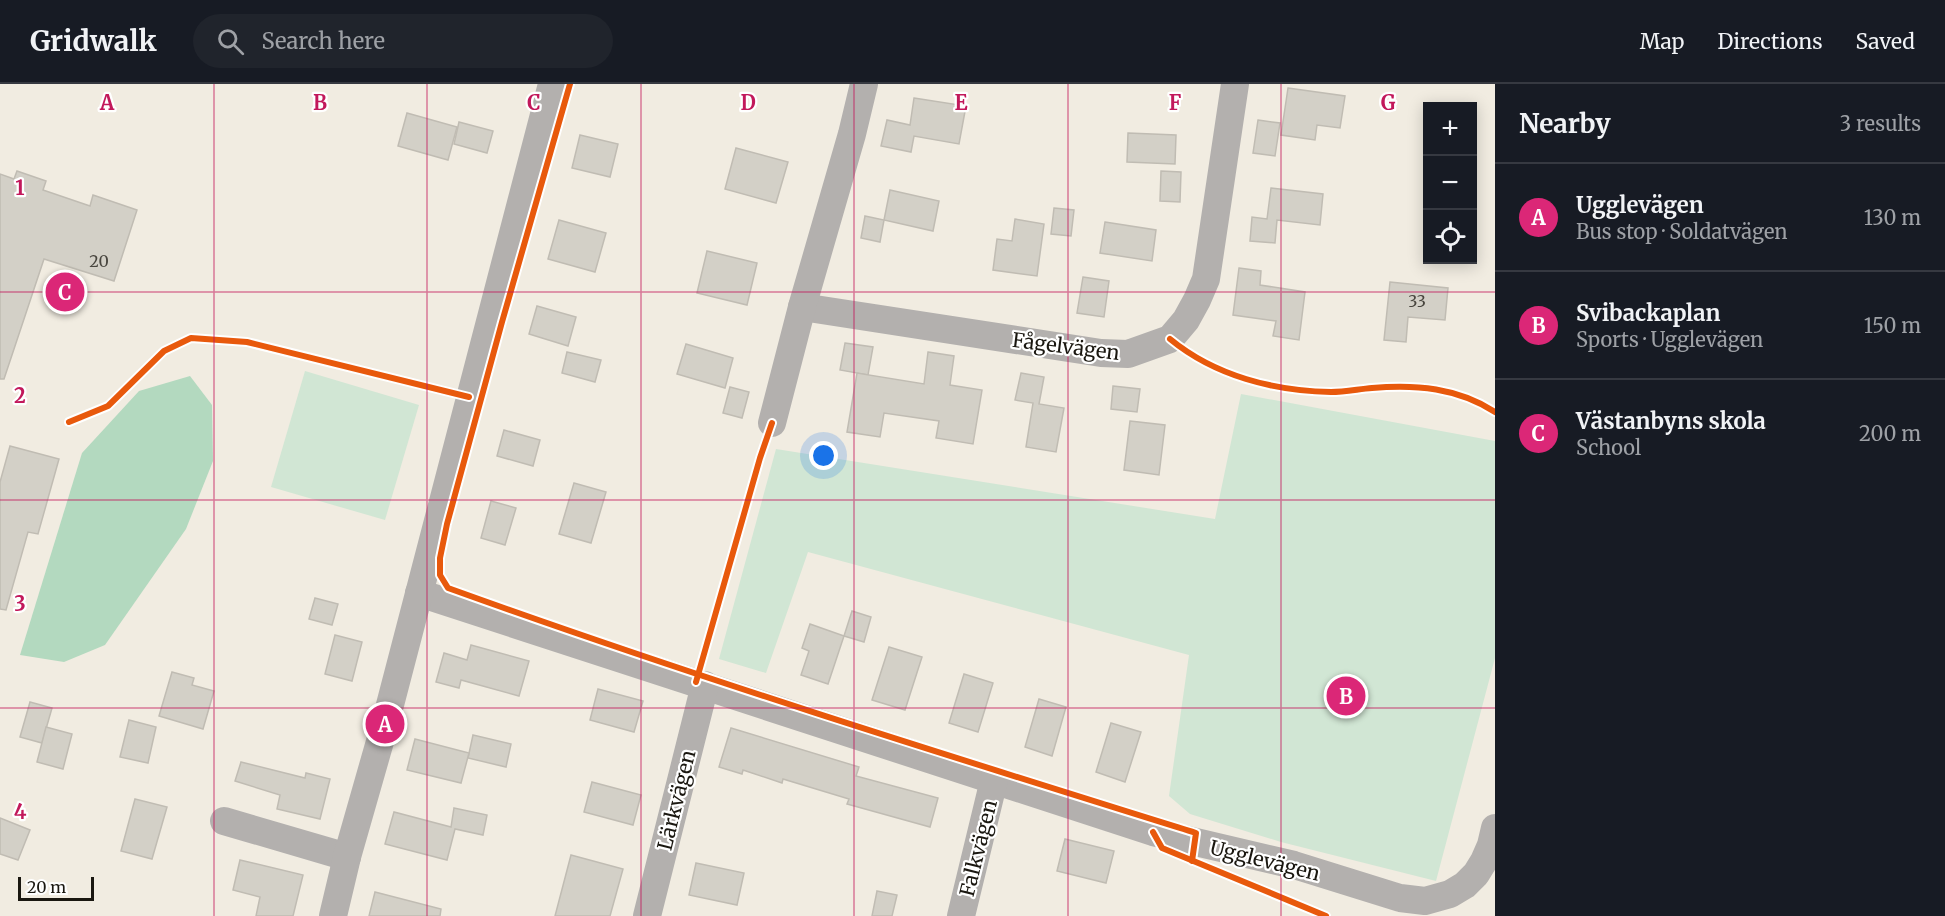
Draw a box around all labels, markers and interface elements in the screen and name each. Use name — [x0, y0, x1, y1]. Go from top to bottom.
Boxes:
search box — [193, 14, 613, 68]
text: Gridwalk — [30, 23, 157, 59]
icon: search — [214, 25, 247, 58]
text: Search here — [262, 27, 385, 55]
text: Map — [1640, 28, 1684, 55]
text: Directions — [1717, 28, 1822, 55]
text: Saved — [1855, 28, 1915, 55]
text: A — [99, 90, 115, 115]
text: B — [313, 90, 327, 115]
text: C — [527, 90, 541, 115]
text: D — [740, 90, 756, 115]
text: E — [954, 90, 968, 115]
text: F — [1169, 90, 1182, 115]
text: G — [1381, 90, 1396, 115]
map controls — [1423, 102, 1477, 264]
button: + — [1423, 102, 1477, 156]
text: Nearby — [1519, 107, 1611, 140]
text: 3 results — [1840, 111, 1921, 136]
button: − — [1423, 156, 1477, 210]
text: 1 — [15, 175, 25, 200]
text: Ugglevägen — [1576, 191, 1704, 219]
text: A — [1531, 205, 1546, 230]
text: 130 m — [1864, 205, 1921, 230]
button: locate — [1423, 210, 1477, 264]
text: Bus stop · Soldatvägen — [1576, 219, 1788, 244]
house number: 20 — [89, 251, 109, 271]
pin: C — [46, 270, 84, 314]
house number: 33 — [1408, 291, 1426, 311]
text: Svibackaplan — [1576, 299, 1720, 327]
text: B — [1532, 313, 1545, 338]
text: 150 m — [1864, 313, 1921, 338]
street label: Fågelvägen — [1011, 327, 1121, 365]
text: Sports · Ugglevägen — [1576, 327, 1763, 352]
text: 2 — [14, 383, 26, 408]
text: Västanbyns skola — [1576, 407, 1766, 435]
text: C — [1532, 421, 1545, 446]
text: 200 m — [1859, 421, 1921, 446]
text: School — [1576, 435, 1641, 460]
your location — [809, 441, 838, 470]
text: 3 — [14, 591, 26, 616]
pin: B — [1326, 674, 1366, 718]
pin: A — [366, 702, 404, 746]
street label: Lärkvägen — [651, 747, 701, 853]
street label: Falkvägen — [954, 797, 1002, 899]
text: 4 — [14, 799, 27, 824]
street label: Ugglevägen — [1207, 834, 1323, 886]
scale bar — [18, 874, 94, 902]
text: 20 m — [27, 877, 66, 897]

